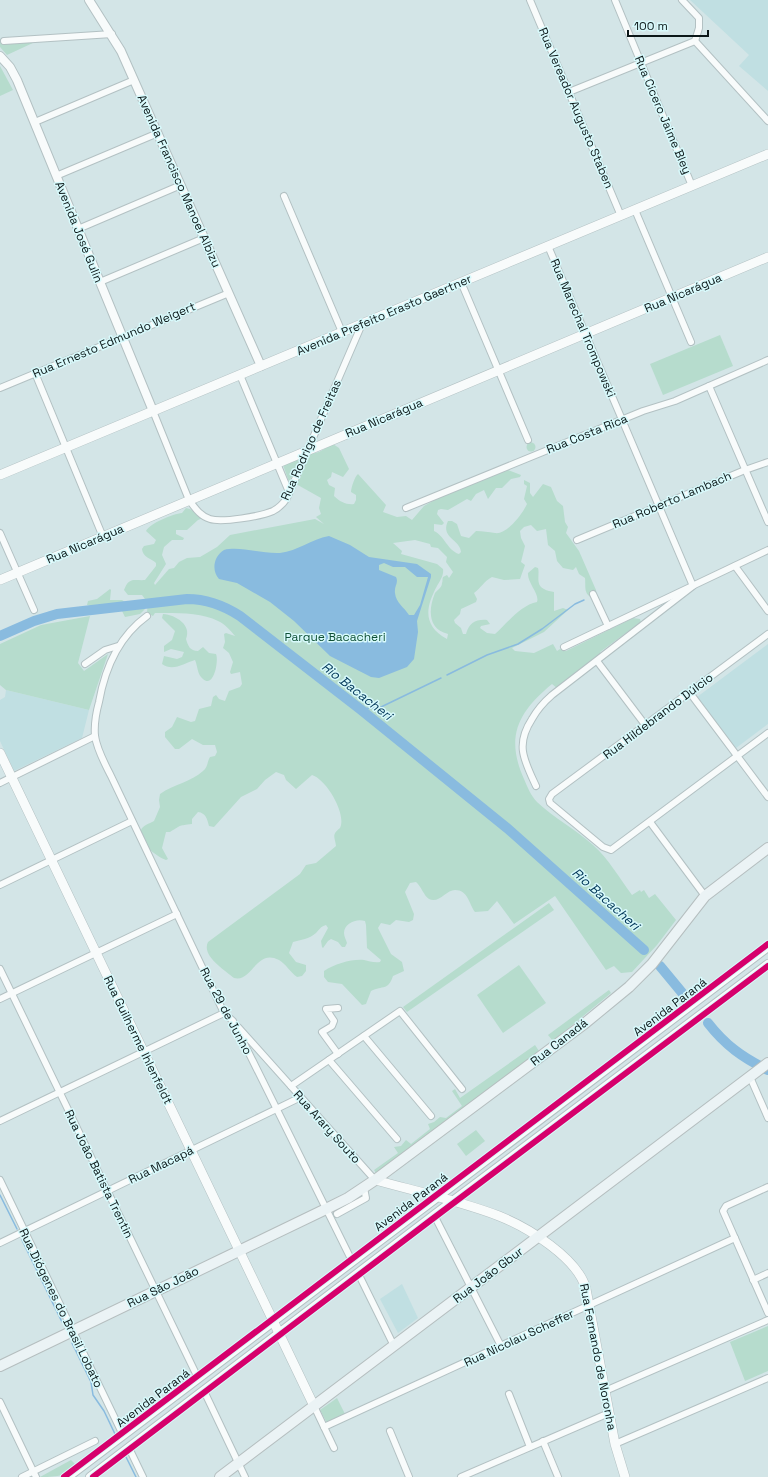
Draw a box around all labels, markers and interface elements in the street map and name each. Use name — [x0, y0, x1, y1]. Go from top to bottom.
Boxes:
scale bar — [628, 12, 708, 38]
text: 100 m — [634, 18, 668, 34]
street label: Rua Vereador Augusto Staben — [535, 25, 617, 191]
street label: Rua Cícero Jaime Bley — [631, 53, 695, 177]
street label: Avenida Francisco Manoel Albizu — [134, 92, 224, 270]
street label: Avenida José Gulin — [51, 179, 107, 285]
street label: Rua Marechal Trompowski — [546, 256, 620, 400]
street label: Rua Nicarágua — [642, 269, 724, 317]
street label: Avenida Prefeito Erasto Gaertner — [294, 271, 474, 359]
street label: Rua Ernesto Edmundo Weigert — [30, 298, 198, 382]
street label: Rua Rodrigo de Freitas — [277, 377, 345, 503]
street label: Rua Nicarágua — [343, 394, 425, 442]
street label: Rua Costa Rica — [544, 410, 630, 458]
street label: Rua Roberto Lambach — [610, 468, 734, 532]
street label: Rua Nicarágua — [44, 520, 126, 568]
park label: Parque Bacacheri — [284, 629, 386, 645]
water label: Rio Bacacheri — [318, 658, 397, 725]
street label: Rua Hildebrando Dúlcio — [600, 669, 716, 763]
water label: Rio Bacacheri — [569, 864, 645, 935]
street label: Rua 29 de Junho — [196, 965, 256, 1057]
street label: Rua Guilherme Ihlenfeldt — [100, 973, 176, 1107]
street label: Avenida Paraná — [630, 974, 710, 1040]
street label: Rua Canadá — [527, 1015, 591, 1069]
street label: Rua Arary Souto — [290, 1087, 364, 1167]
street label: Rua João Batista Trentin — [61, 1107, 137, 1241]
street label: Rua Macapá — [126, 1142, 196, 1188]
street label: Avenida Paraná — [371, 1169, 451, 1235]
street label: Rua Diógenes do Brasil Lobato — [15, 1226, 107, 1390]
street label: Rua João Gbur — [450, 1243, 527, 1307]
street label: Rua São João — [124, 1263, 202, 1311]
street label: Rua Fernando de Noronha — [576, 1282, 620, 1432]
street label: Rua Nicolau Scheffer — [461, 1305, 577, 1371]
street label: Avenida Paraná — [113, 1365, 193, 1431]

